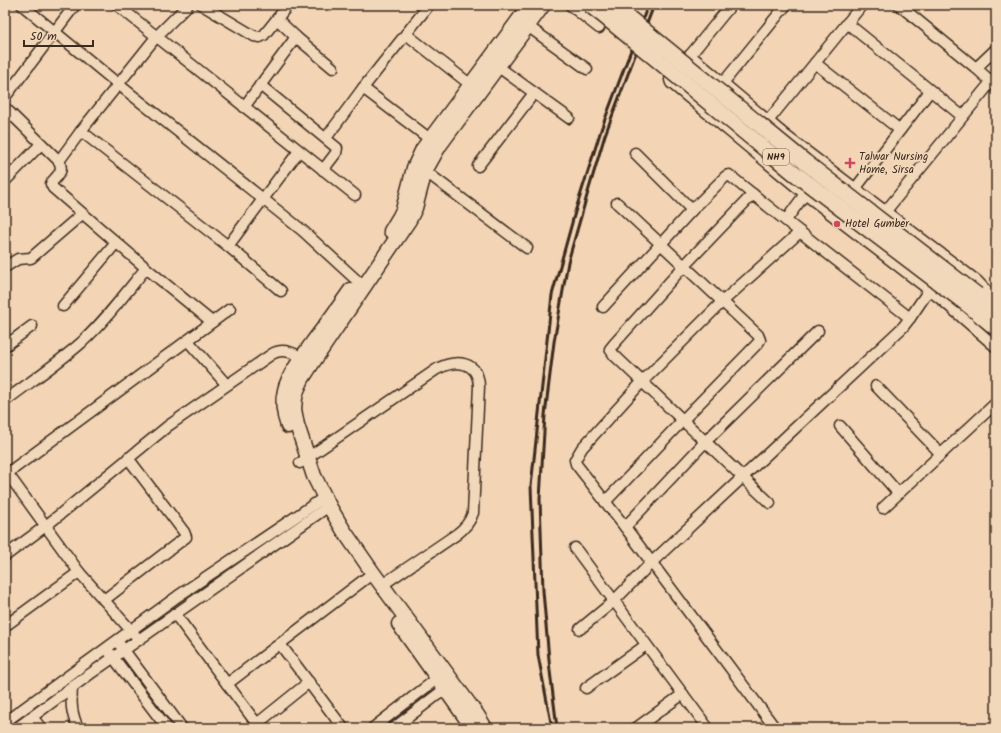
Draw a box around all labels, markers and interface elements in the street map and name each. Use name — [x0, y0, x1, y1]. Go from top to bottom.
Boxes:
scale bar — [24, 22, 93, 48]
text: 50 m — [30, 27, 57, 46]
place label: Talwar Nursing Home, Sirsa — [859, 148, 928, 179]
road number: NH9 — [763, 149, 789, 165]
marker: Talwar Nursing Home, Sirsa — [844, 157, 856, 169]
place label: Hotel Gumber — [845, 215, 910, 233]
marker: Hotel Gumber — [832, 219, 842, 229]

